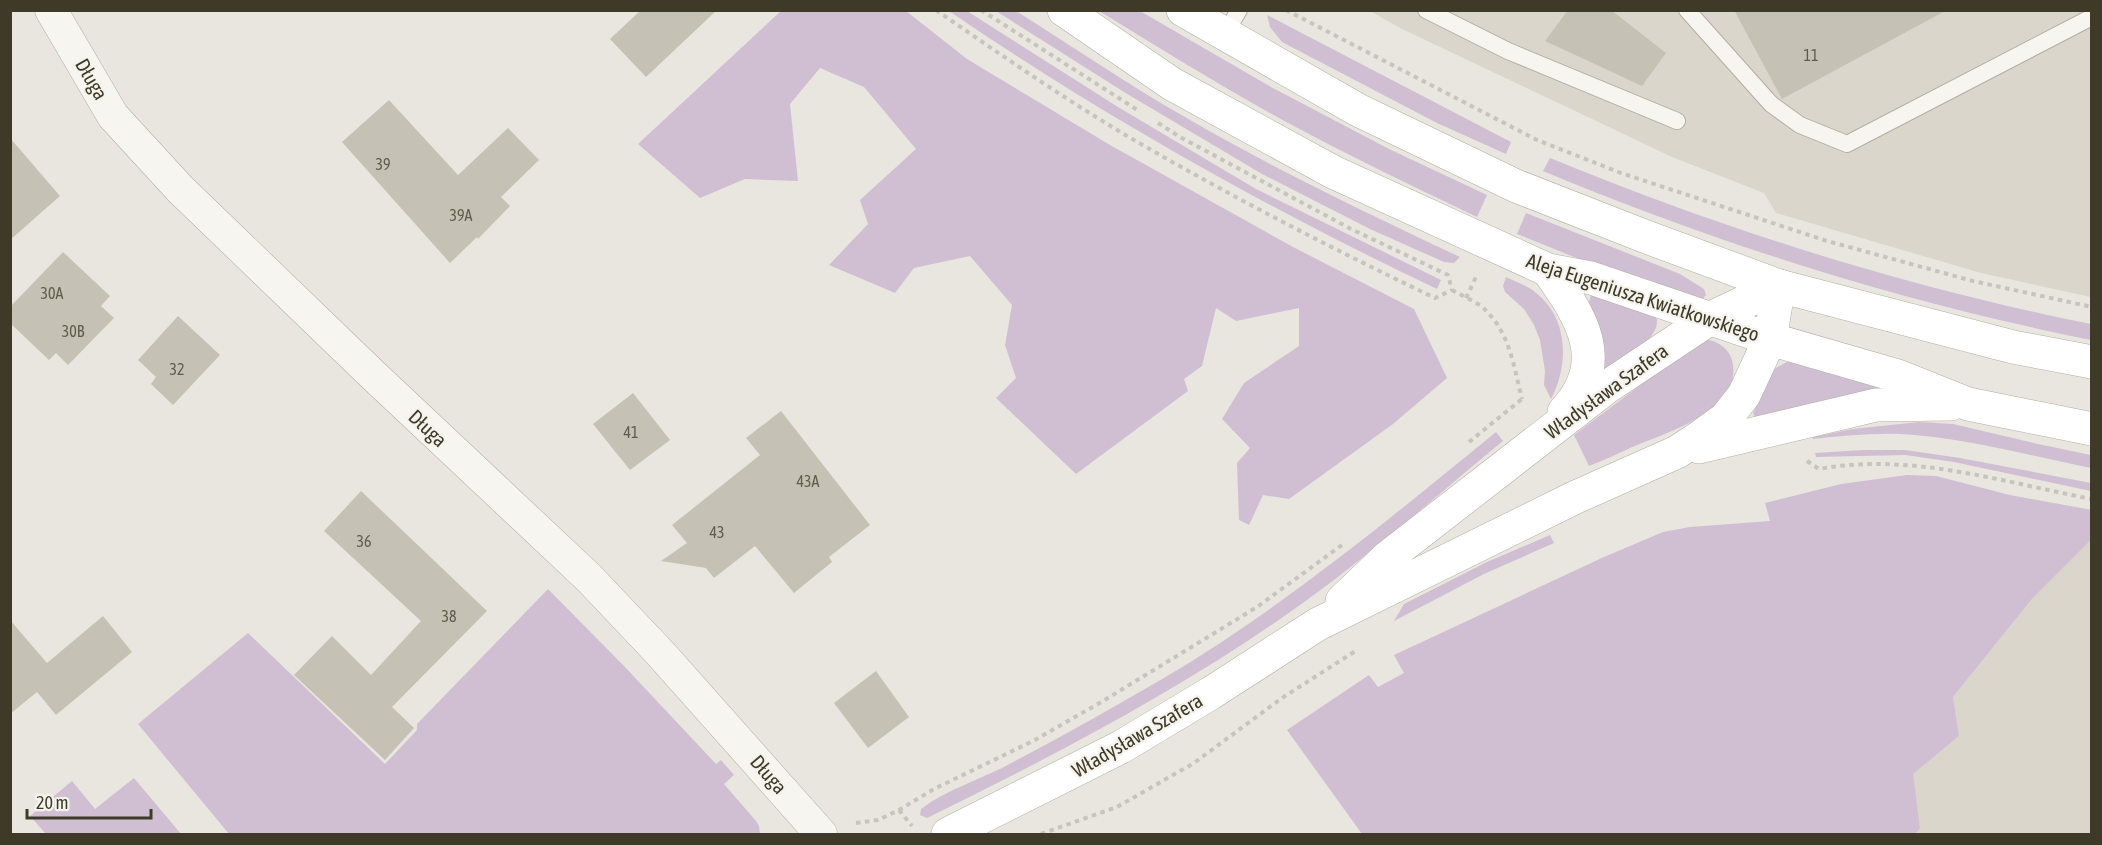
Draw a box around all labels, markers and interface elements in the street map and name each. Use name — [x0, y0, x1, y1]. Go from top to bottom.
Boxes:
house number: 11 — [1803, 46, 1819, 64]
street label: Długa — [71, 54, 113, 104]
house number: 39 — [375, 155, 391, 173]
house number: 39A — [450, 206, 473, 224]
street label: Aleja Eugeniusza Kwiatkowskiego — [1524, 248, 1762, 346]
house number: 30A — [41, 284, 64, 302]
house number: 30B — [62, 322, 85, 340]
street label: Władysława Szafera — [1540, 339, 1672, 443]
house number: 32 — [169, 360, 185, 378]
street label: Długa — [404, 405, 452, 451]
house number: 41 — [623, 423, 639, 441]
house number: 43A — [797, 472, 820, 490]
house number: 43 — [709, 523, 725, 541]
house number: 36 — [356, 532, 372, 550]
house number: 38 — [441, 607, 457, 625]
street label: Władysława Szafera — [1068, 688, 1206, 782]
street label: Długa — [746, 750, 792, 798]
scale bar — [27, 782, 152, 820]
text: 20 m — [36, 792, 68, 813]

